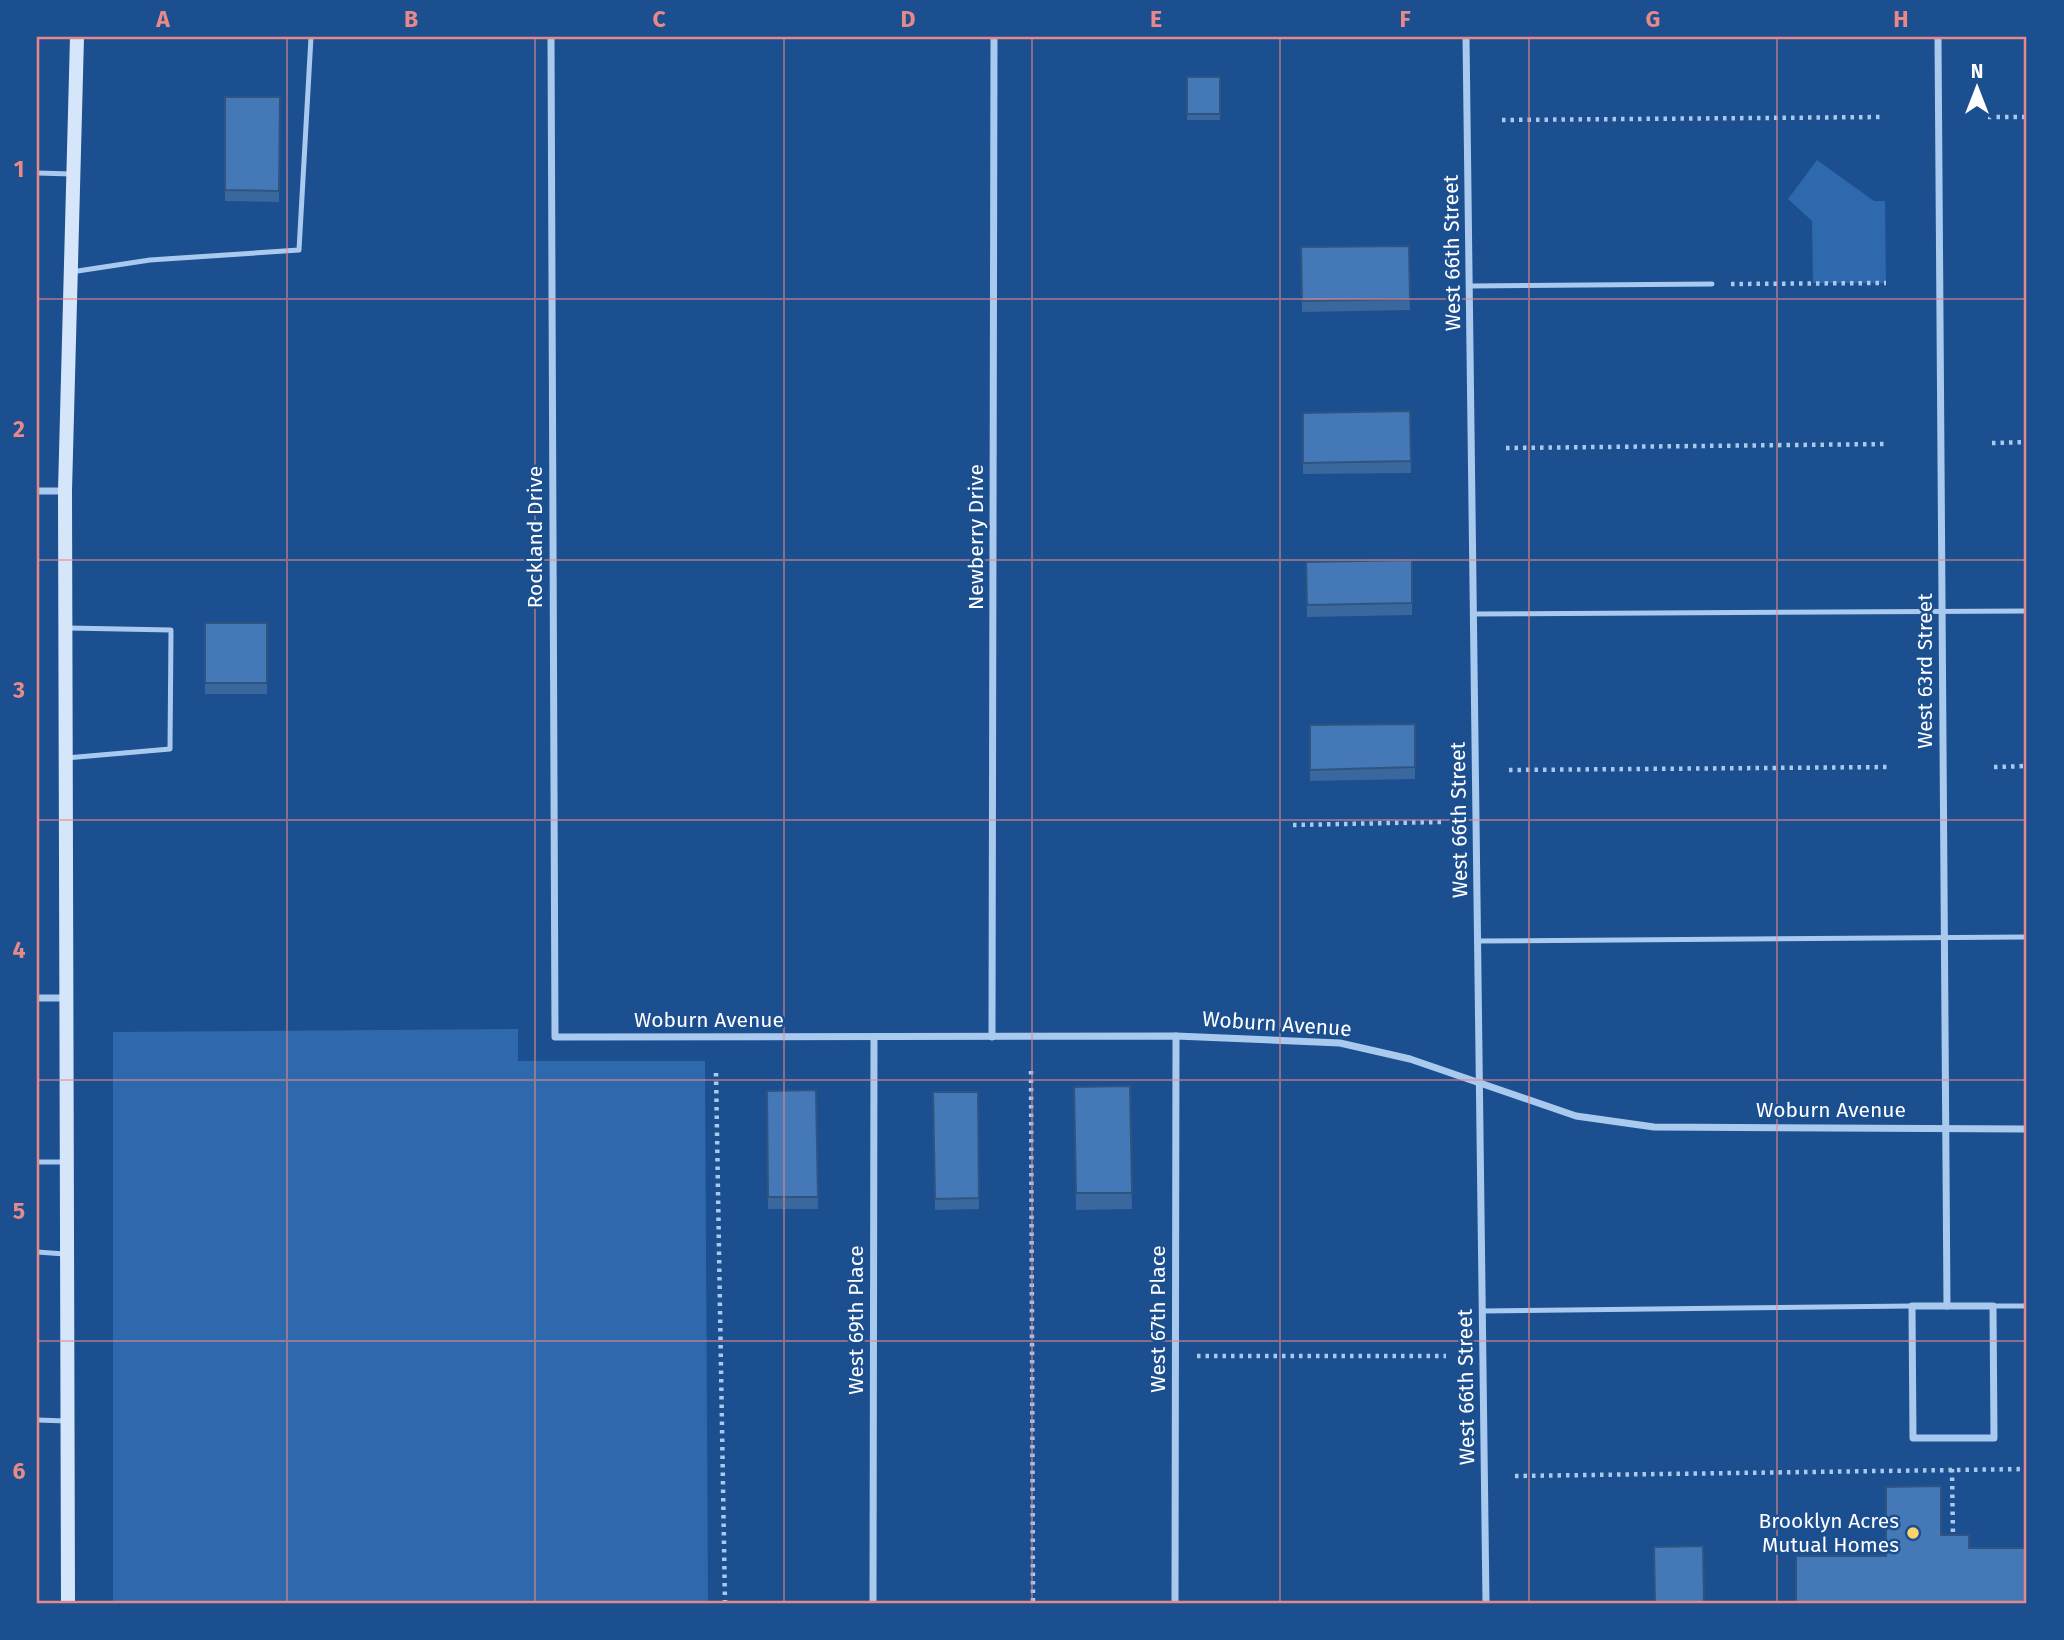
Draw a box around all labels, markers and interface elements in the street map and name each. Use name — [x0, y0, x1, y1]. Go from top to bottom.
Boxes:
text: A — [155, 5, 170, 33]
text: B — [404, 5, 418, 33]
text: C — [652, 5, 666, 33]
text: D — [901, 5, 916, 33]
text: E — [1150, 5, 1162, 33]
text: F — [1399, 5, 1411, 33]
text: G — [1646, 5, 1660, 33]
text: H — [1893, 5, 1909, 33]
north arrow — [1941, 52, 2011, 122]
text: N — [1971, 60, 1983, 83]
text: 1 — [14, 155, 24, 183]
street label: West 66th Street — [1438, 174, 1466, 331]
text: 2 — [13, 415, 25, 443]
street label: Newberry Drive — [963, 464, 989, 610]
street label: Rockland Drive — [522, 466, 548, 608]
street label: West 63rd Street — [1912, 593, 1938, 749]
text: 3 — [12, 676, 25, 704]
street label: West 66th Street — [1445, 741, 1473, 898]
text: 4 — [13, 936, 26, 964]
street label: Woburn Avenue — [1201, 1006, 1353, 1042]
street label: Woburn Avenue — [634, 1007, 784, 1033]
street label: Woburn Avenue — [1756, 1097, 1906, 1123]
text: 5 — [13, 1197, 25, 1225]
street label: West 69th Place — [843, 1245, 869, 1395]
street label: West 67th Place — [1145, 1245, 1171, 1393]
street label: West 66th Street — [1452, 1308, 1480, 1465]
text: 6 — [13, 1457, 26, 1485]
place label: Brooklyn Acres Mutual Homes — [1759, 1508, 1899, 1558]
marker: Brooklyn Acres Mutual Homes — [1905, 1525, 1921, 1541]

